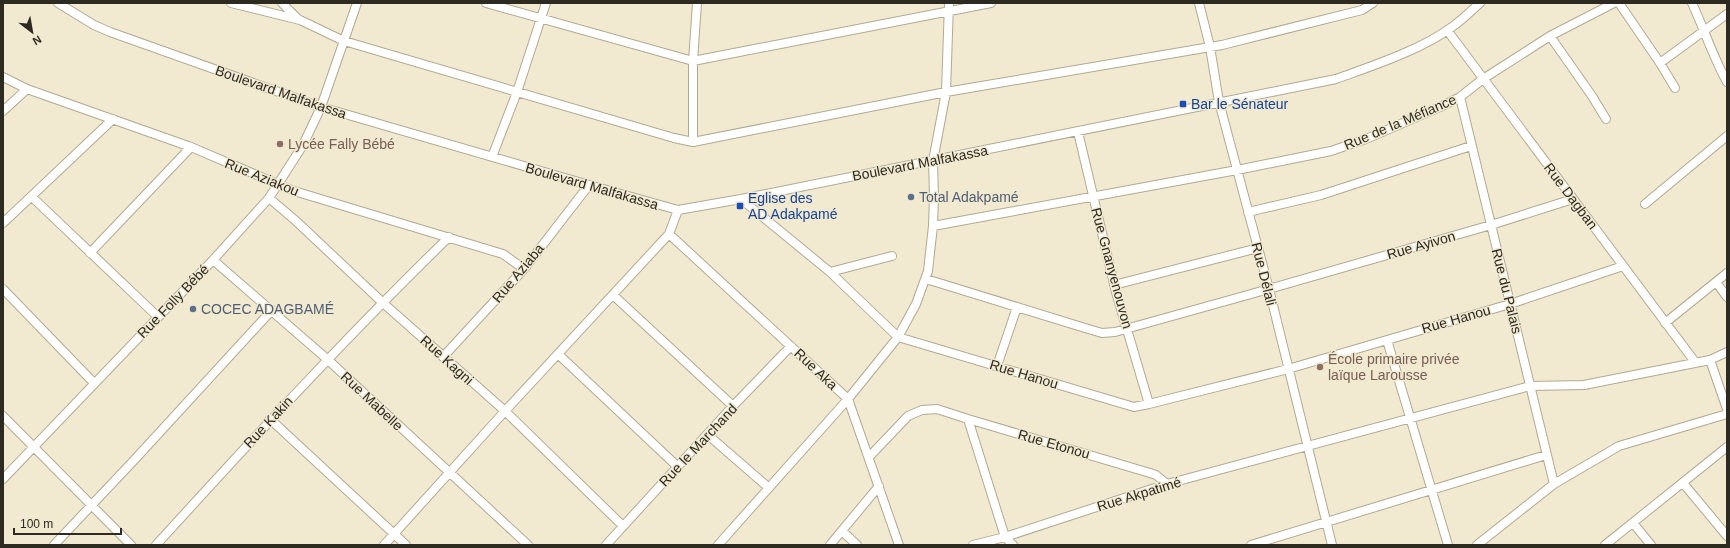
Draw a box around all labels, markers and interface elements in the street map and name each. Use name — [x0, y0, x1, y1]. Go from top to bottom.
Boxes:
north arrow — [12, 12, 52, 52]
text: N — [31, 33, 44, 48]
street label: Boulevard Malfakassa — [213, 62, 349, 122]
street label: Rue de la Méfiance — [1341, 91, 1459, 153]
place label: Bar le Sénateur — [1191, 96, 1289, 112]
marker: Bar le Sénateur — [1178, 99, 1188, 109]
place label: Lycée Fally Bébé — [288, 136, 395, 152]
marker: Lycée Fally Bébé — [275, 139, 285, 149]
street label: Boulevard Malfakassa — [851, 142, 989, 184]
street label: Rue Aziakou — [223, 155, 301, 199]
street label: Boulevard Malfakassa — [524, 159, 661, 213]
street label: Rue Dagban — [1541, 160, 1601, 232]
place label: Total Adakpamé — [919, 189, 1019, 205]
place label: Eglise des AD Adakpamé — [748, 190, 838, 222]
marker: Total Adakpamé — [906, 192, 916, 202]
marker: Eglise des AD Adakpamé — [735, 201, 745, 211]
street label: Rue Gnanyenouvon — [1088, 206, 1136, 330]
street label: Rue Ayivon — [1385, 228, 1457, 262]
street label: Rue Aziaba — [489, 240, 547, 306]
street label: Rue Délali — [1248, 241, 1280, 307]
street label: Rue du Palais — [1489, 247, 1525, 335]
street label: Rue Folly Bébé — [134, 261, 212, 341]
place label: COCEC ADAGBAMÉ — [201, 301, 334, 317]
street label: Rue Hanou — [1420, 302, 1492, 336]
marker: COCEC ADAGBAMÉ — [188, 304, 198, 314]
street label: Rue Kagni — [417, 332, 477, 388]
street label: Rue Aka — [791, 345, 841, 393]
place label: École primaire privée laïque Larousse — [1328, 351, 1460, 383]
street label: Rue Hanou — [988, 356, 1060, 392]
marker: École primaire privée laïque Larousse — [1315, 362, 1325, 372]
street label: Rue Mabelle — [338, 368, 406, 434]
street label: Rue Kakin — [240, 393, 296, 451]
street label: Rue le Marchand — [656, 401, 740, 489]
street label: Rue Etonou — [1016, 426, 1092, 462]
street label: Rue Akpatimé — [1095, 474, 1183, 514]
scale bar — [14, 510, 121, 536]
text: 100 m — [20, 517, 53, 531]

